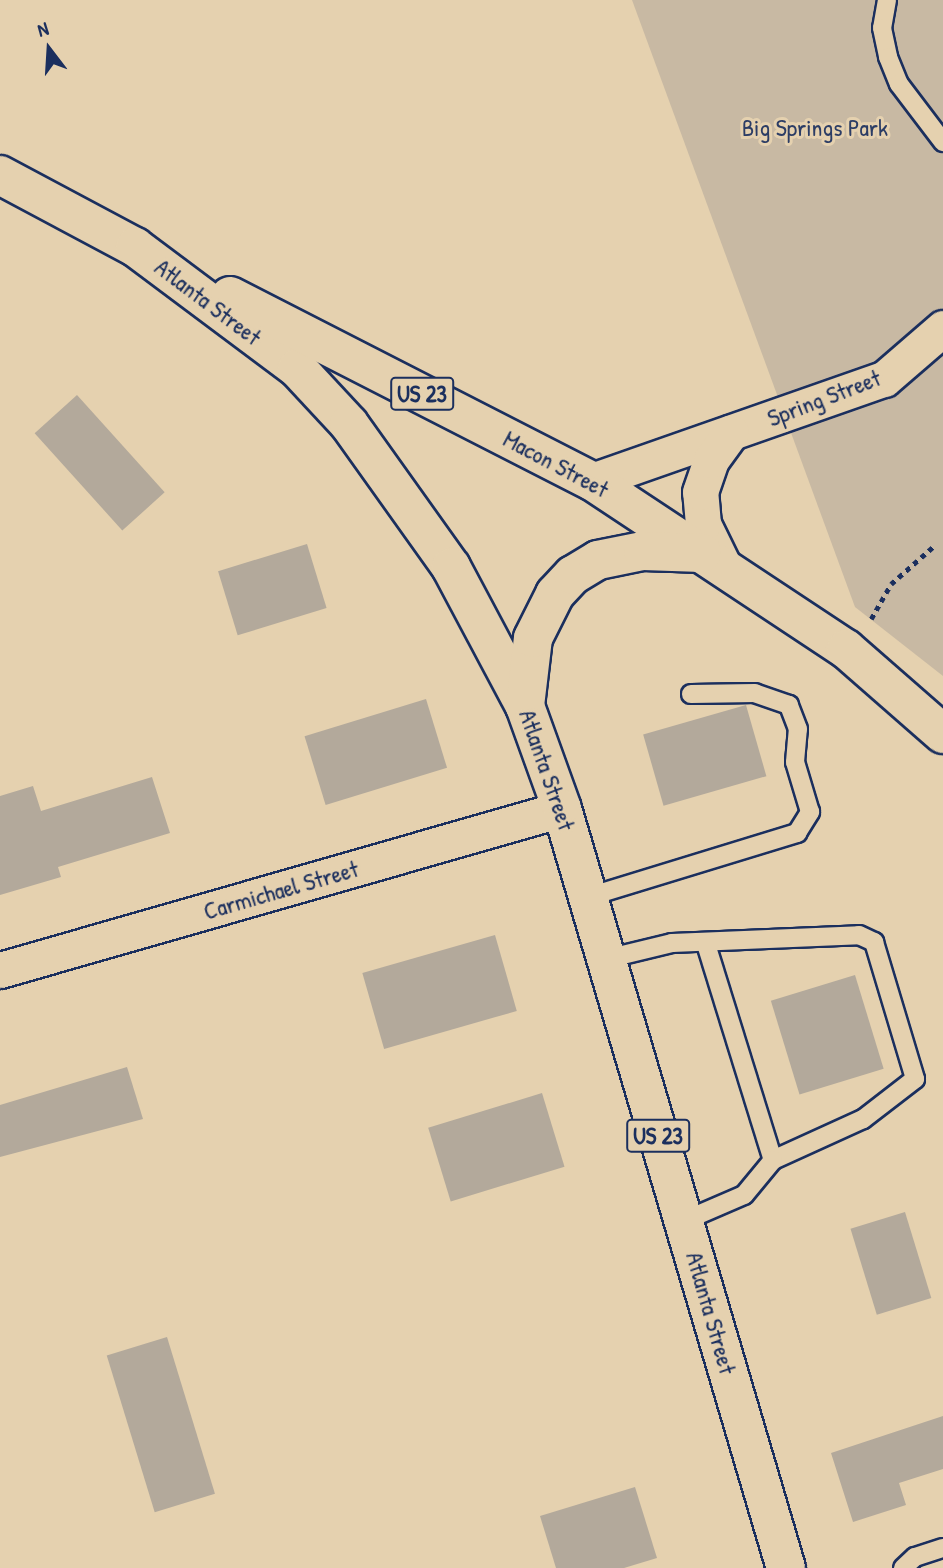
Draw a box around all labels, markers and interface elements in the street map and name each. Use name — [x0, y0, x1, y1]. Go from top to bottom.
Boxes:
north arrow — [14, 14, 84, 84]
text: N — [34, 15, 51, 43]
park label: Big Springs Park — [742, 114, 888, 142]
street label: Atlanta Street — [149, 253, 267, 351]
street label: Spring Street — [763, 363, 885, 433]
road number: US 23 — [389, 374, 455, 414]
street label: Macon Street — [499, 424, 613, 504]
street label: Atlanta Street — [513, 706, 581, 834]
street label: Carmichael Street — [200, 854, 362, 926]
road number: US 23 — [625, 1116, 691, 1156]
street label: Atlanta Street — [680, 1249, 742, 1377]

